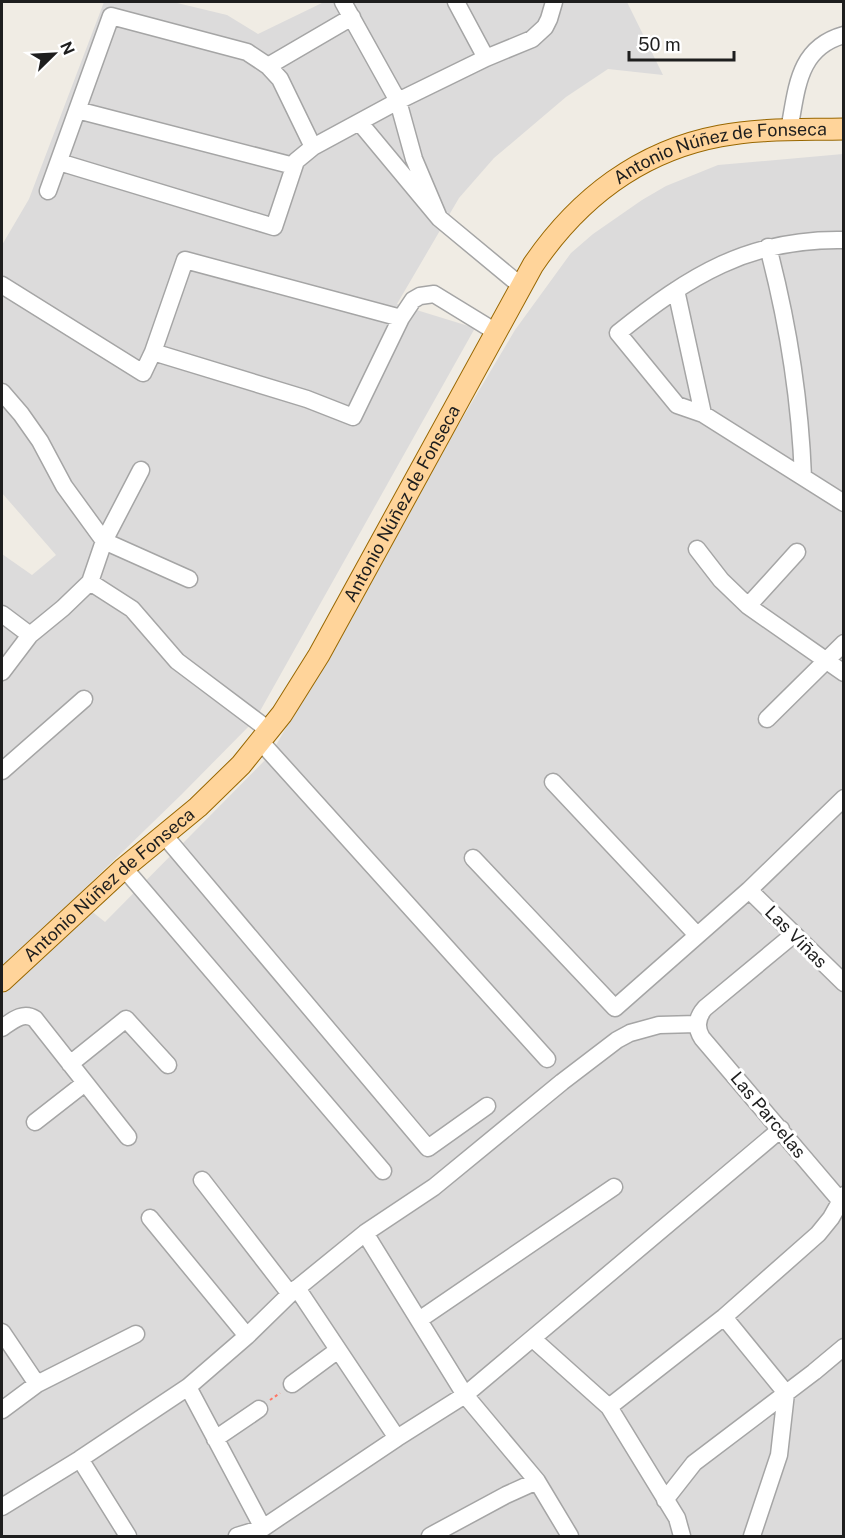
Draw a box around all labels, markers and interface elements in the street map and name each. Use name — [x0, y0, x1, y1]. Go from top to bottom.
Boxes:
north arrow — [24, 24, 84, 84]
scale bar — [629, 24, 734, 62]
text: 50 m — [638, 34, 681, 55]
text: N — [56, 39, 78, 58]
street label: Antonio Núñez de Fonseca — [609, 118, 827, 188]
street label: Antonio Núñez de Fonseca — [339, 401, 464, 606]
street label: Antonio Núñez de Fonseca — [19, 803, 199, 966]
street label: Las Viñas — [761, 901, 832, 972]
street label: Las Parcelas — [726, 1067, 810, 1162]

